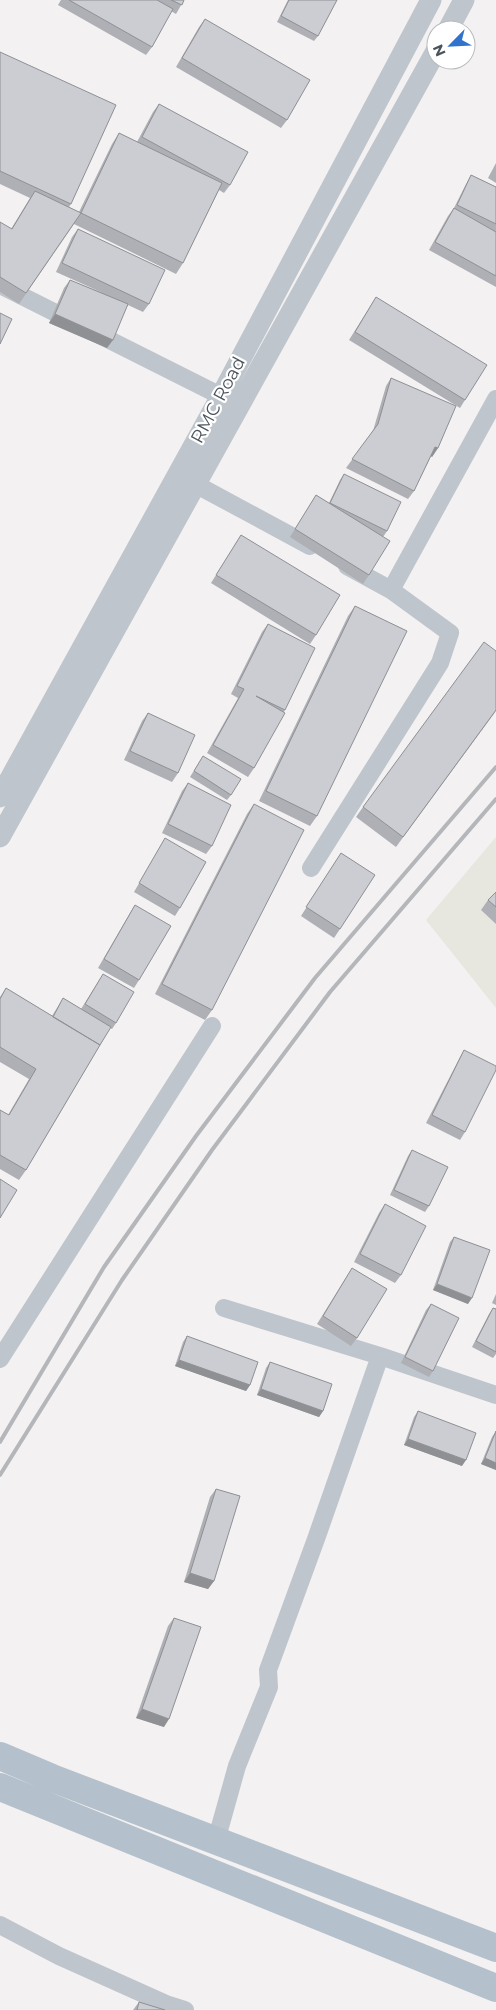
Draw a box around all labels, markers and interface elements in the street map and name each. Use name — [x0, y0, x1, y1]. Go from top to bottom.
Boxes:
north arrow — [426, 20, 476, 70]
text: N — [429, 41, 450, 59]
street label: RMC Road — [186, 353, 250, 447]

